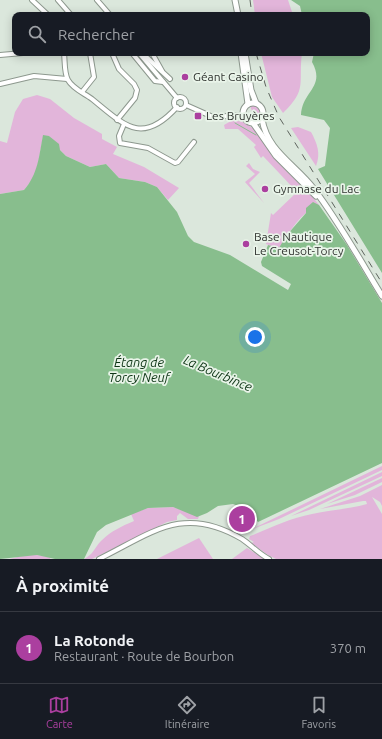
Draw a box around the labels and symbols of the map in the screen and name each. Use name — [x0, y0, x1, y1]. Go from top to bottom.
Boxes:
place label: Géant Casino — [193, 70, 264, 83]
marker: Géant Casino — [180, 72, 190, 82]
place label: Les Bruyères — [206, 109, 274, 122]
marker: Les Bruyères — [193, 111, 203, 121]
place label: Gymnase du Lac — [273, 182, 360, 195]
marker: Gymnase du Lac — [260, 184, 270, 194]
place label: Base Nautique Le Creusot-Torcy — [254, 230, 344, 257]
marker: Base Nautique Le Creusot-Torcy — [241, 239, 251, 249]
your location — [245, 327, 265, 347]
water label: La Bourbince — [182, 352, 255, 394]
water label: Étang de Torcy Neuf — [109, 354, 172, 385]
pin: 1 — [229, 504, 255, 534]

